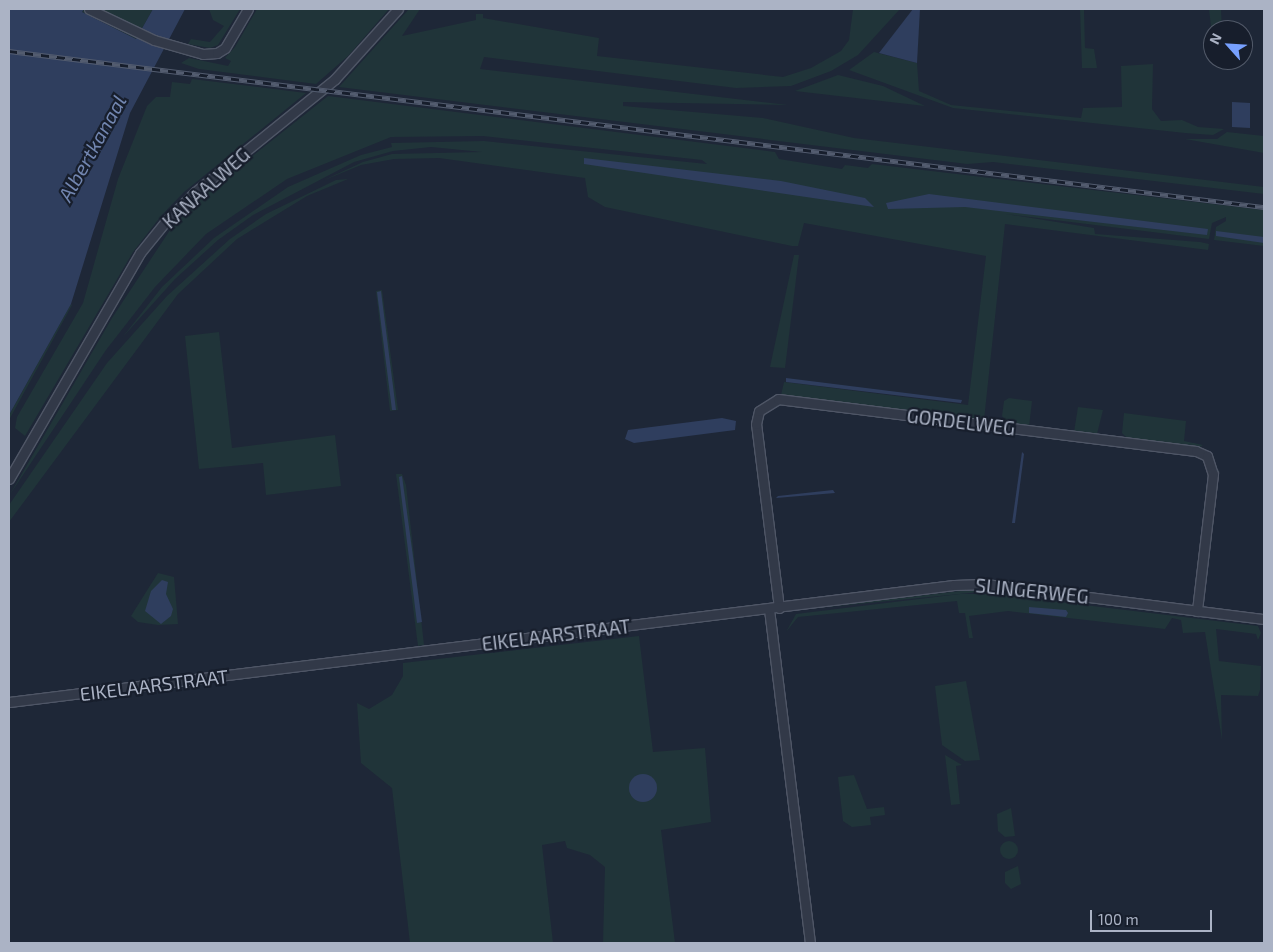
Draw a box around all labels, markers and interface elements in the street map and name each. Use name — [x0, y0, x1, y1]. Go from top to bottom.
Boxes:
north arrow — [1203, 20, 1253, 70]
text: N — [1205, 30, 1225, 47]
water label: Albertkanaal — [53, 91, 131, 205]
street label: KANAALWEG — [158, 143, 254, 233]
street label: GORDELWEG — [906, 404, 1016, 440]
street label: SLINGERWEG — [974, 574, 1090, 608]
street label: EIKELAARSTRAAT — [480, 615, 632, 655]
street label: EIKELAARSTRAAT — [78, 665, 230, 705]
scale bar — [1093, 900, 1216, 932]
text: 100 m — [1098, 910, 1139, 928]

